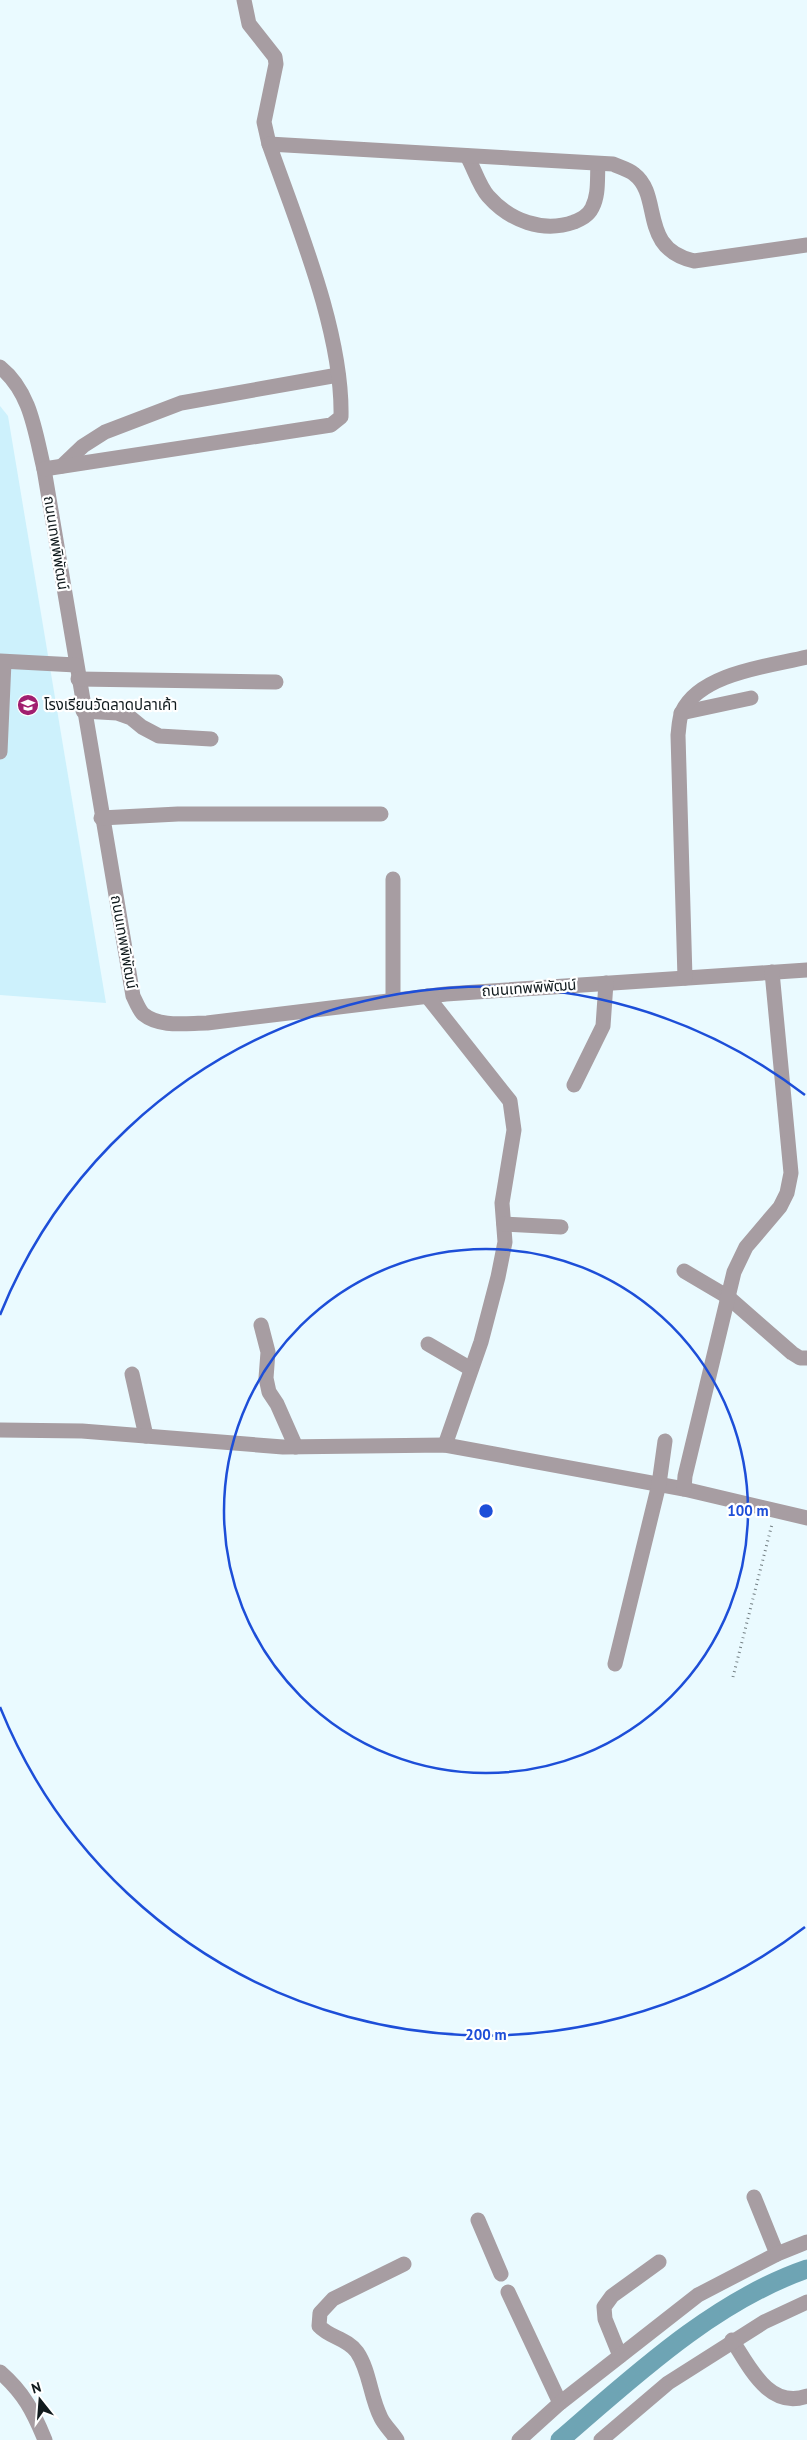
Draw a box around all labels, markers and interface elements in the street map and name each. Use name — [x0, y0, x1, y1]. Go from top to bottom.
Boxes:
street label: ถนนเทพพิพัฒน์ — [40, 495, 73, 591]
school or university icon: โรงเรียนวัดลาดปลาเค้า — [16, 693, 40, 717]
place label: โรงเรียนวัดลาดปลาเค้า — [44, 695, 177, 714]
street label: ถนนเทพพิพัฒน์ — [107, 893, 142, 990]
street label: ถนนเทพพิพัฒน์ — [481, 975, 577, 1000]
text: 100 m — [727, 1501, 769, 1520]
centre of rings — [477, 1502, 495, 1520]
text: 200 m — [465, 2025, 507, 2044]
north arrow — [15, 2375, 65, 2425]
text: N — [29, 2378, 43, 2398]

